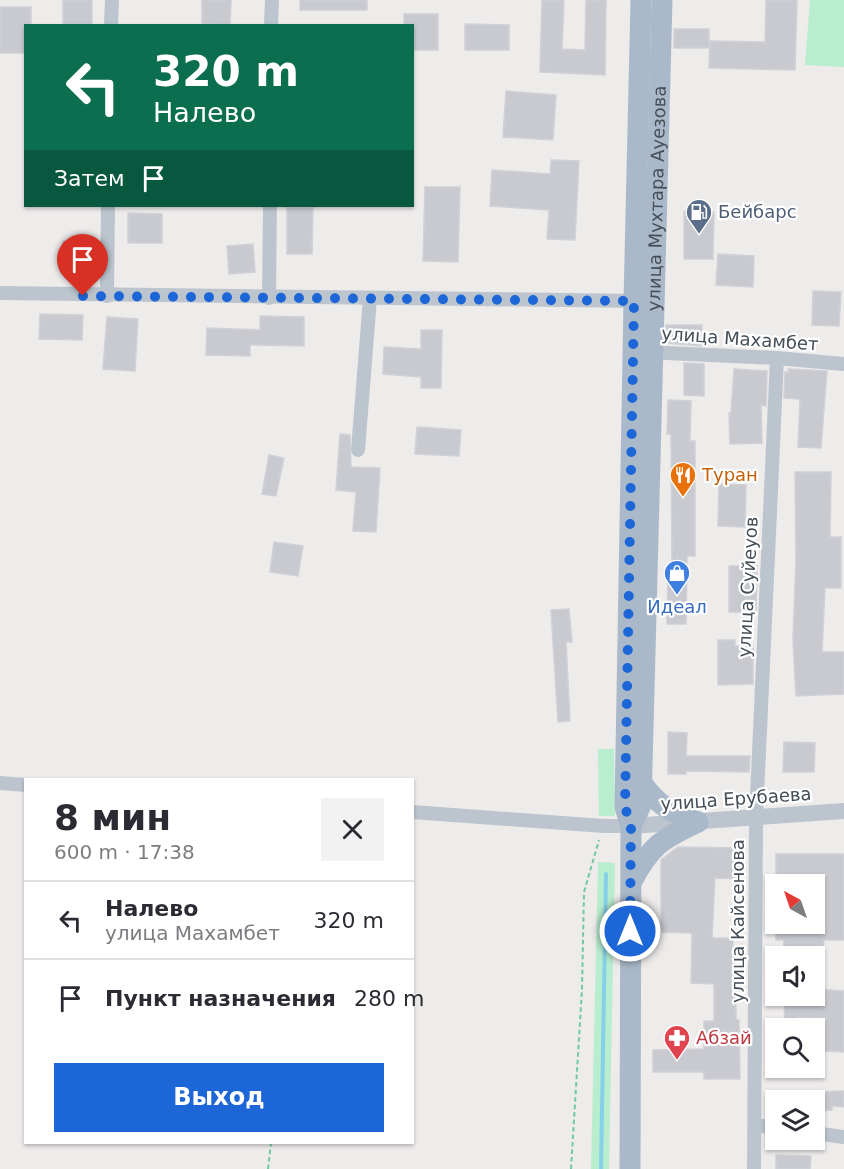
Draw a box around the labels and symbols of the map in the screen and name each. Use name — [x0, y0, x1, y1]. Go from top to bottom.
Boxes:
street label: улица Мухтара Ауезова — [643, 85, 670, 312]
fuel station icon: Бейбарс — [684, 197, 714, 235]
place label: Бейбарс — [718, 201, 797, 222]
pin — [57, 234, 108, 296]
street label: улица Махамбет — [661, 323, 819, 354]
restaurant icon: Туран — [668, 460, 698, 498]
place label: Туран — [701, 464, 758, 485]
street label: улица Суйеуов — [733, 516, 762, 658]
shop icon: Идеал — [662, 558, 692, 596]
place label: Идеал — [647, 596, 707, 617]
street label: улица Ерубаева — [660, 783, 812, 814]
street label: улица Кайсенова — [727, 839, 748, 1003]
north arrow — [765, 874, 825, 934]
position arrow — [598, 899, 662, 963]
pharmacy icon: Абзай — [662, 1023, 692, 1061]
place label: Абзай — [696, 1027, 752, 1048]

